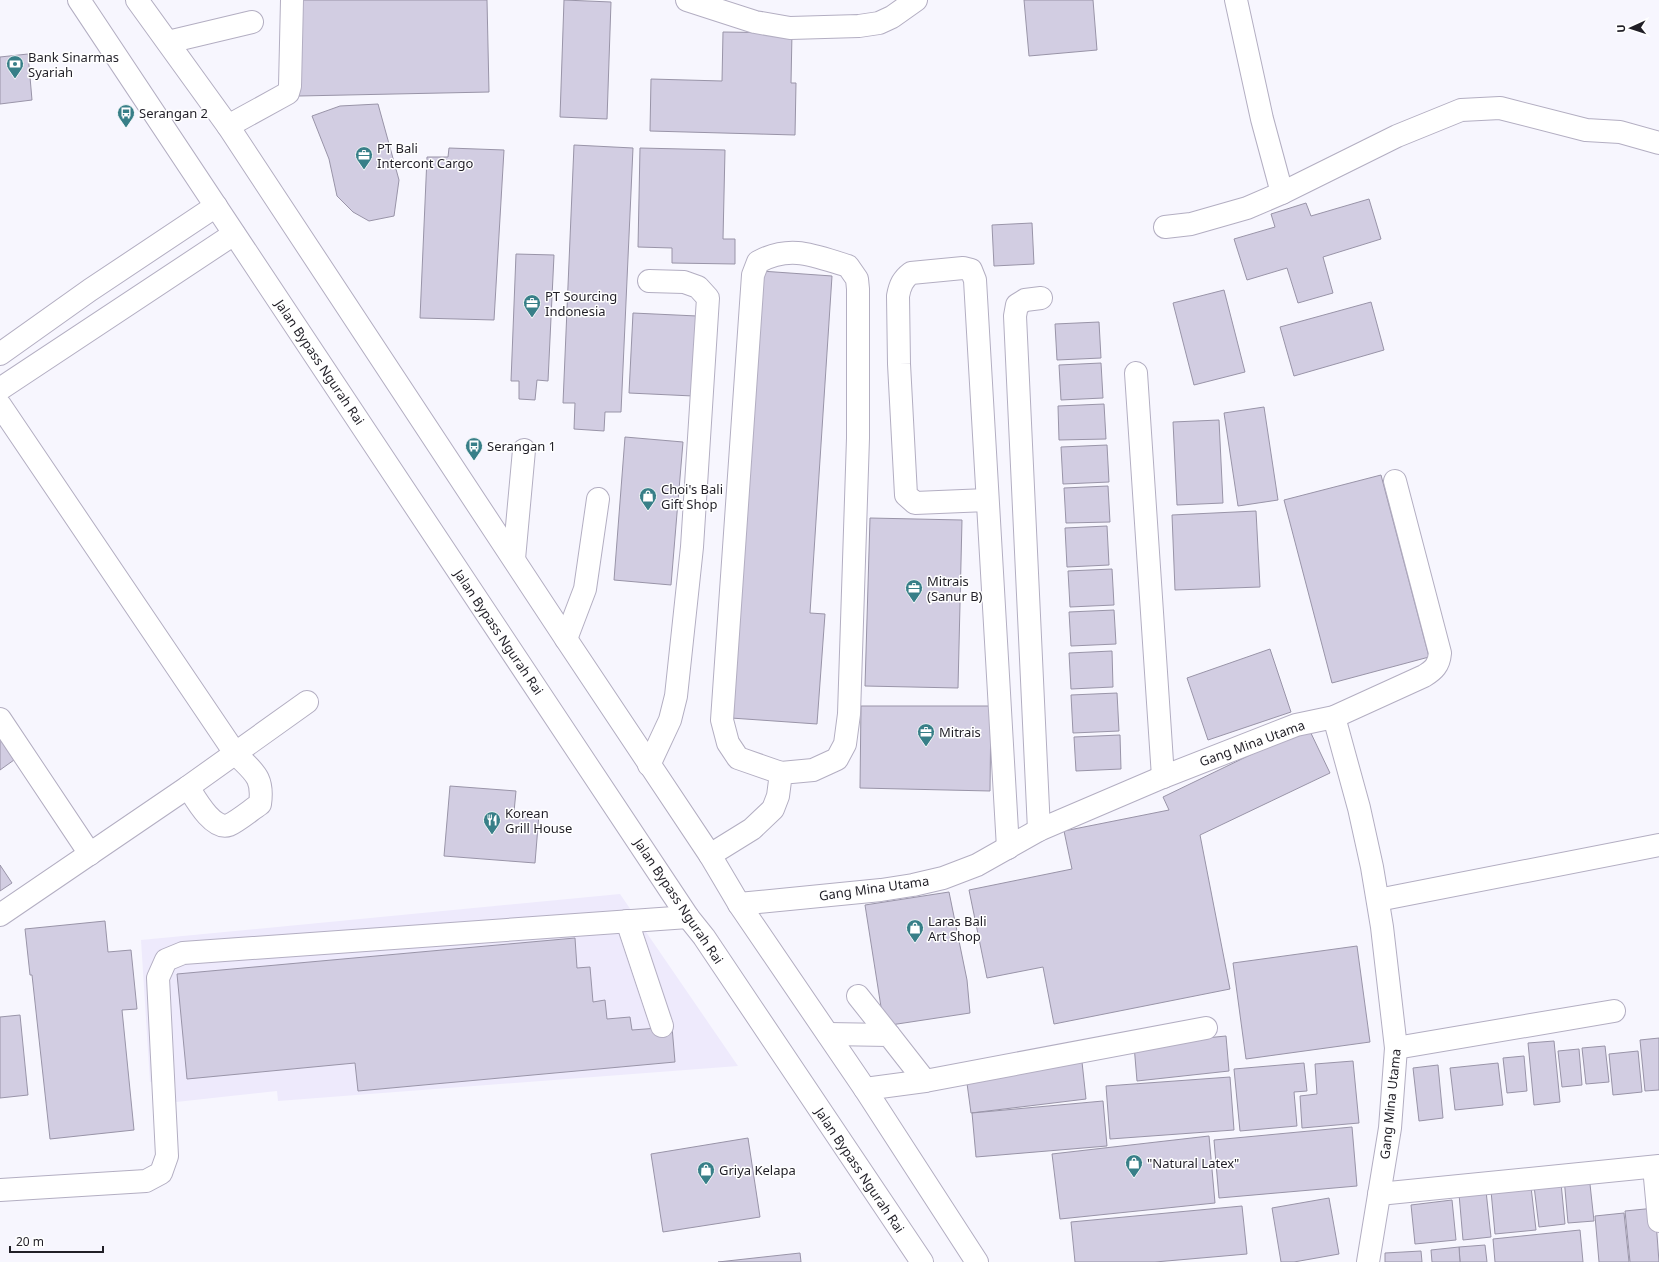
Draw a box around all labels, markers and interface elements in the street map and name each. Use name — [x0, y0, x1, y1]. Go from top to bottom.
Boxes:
north arrow — [1611, 8, 1651, 48]
text: U — [1613, 24, 1628, 33]
place label: Bank Sinarmas Syariah — [28, 48, 119, 81]
bank icon: Bank Sinarmas Syariah — [5, 54, 25, 79]
bus stop icon: Serangan 2 — [116, 103, 136, 128]
place label: Serangan 2 — [139, 104, 208, 122]
place label: PT Bali Intercont Cargo — [377, 139, 474, 172]
office icon: PT Bali Intercont Cargo — [354, 145, 374, 170]
place label: PT Sourcing Indonesia — [545, 287, 617, 320]
office icon: PT Sourcing Indonesia — [522, 293, 542, 318]
street label: Jalan Bypass Ngurah Rai — [270, 294, 369, 428]
bus stop icon: Serangan 1 — [464, 436, 484, 461]
place label: Serangan 1 — [487, 437, 556, 455]
place label: Choi's Bali Gift Shop — [661, 480, 723, 513]
shop icon: Choi's Bali Gift Shop — [638, 486, 658, 511]
street label: Jalan Bypass Ngurah Rai — [449, 564, 548, 698]
place label: Mitrais (Sanur B) — [927, 572, 983, 605]
office icon: Mitrais (Sanur B) — [904, 578, 924, 603]
street label: Gang Mina Utama — [1197, 716, 1307, 770]
office icon: Mitrais — [916, 722, 936, 747]
place label: Mitrais — [939, 723, 981, 741]
place label: Korean Grill House — [505, 804, 572, 837]
restaurant icon: Korean Grill House — [482, 810, 502, 835]
street label: Jalan Bypass Ngurah Rai — [629, 833, 728, 967]
street label: Gang Mina Utama — [818, 871, 930, 905]
place label: Laras Bali Art Shop — [928, 912, 987, 945]
shop icon: Laras Bali Art Shop — [905, 918, 925, 943]
street label: Gang Mina Utama — [1375, 1048, 1405, 1160]
street label: Jalan Bypass Ngurah Rai — [810, 1102, 909, 1236]
shop icon: "Natural Latex" — [1124, 1153, 1144, 1178]
place label: "Natural Latex" — [1147, 1154, 1239, 1172]
shop icon: Griya Kelapa — [696, 1160, 716, 1185]
place label: Griya Kelapa — [719, 1161, 796, 1179]
scale bar — [10, 1228, 103, 1254]
text: 20 m — [16, 1233, 44, 1250]

